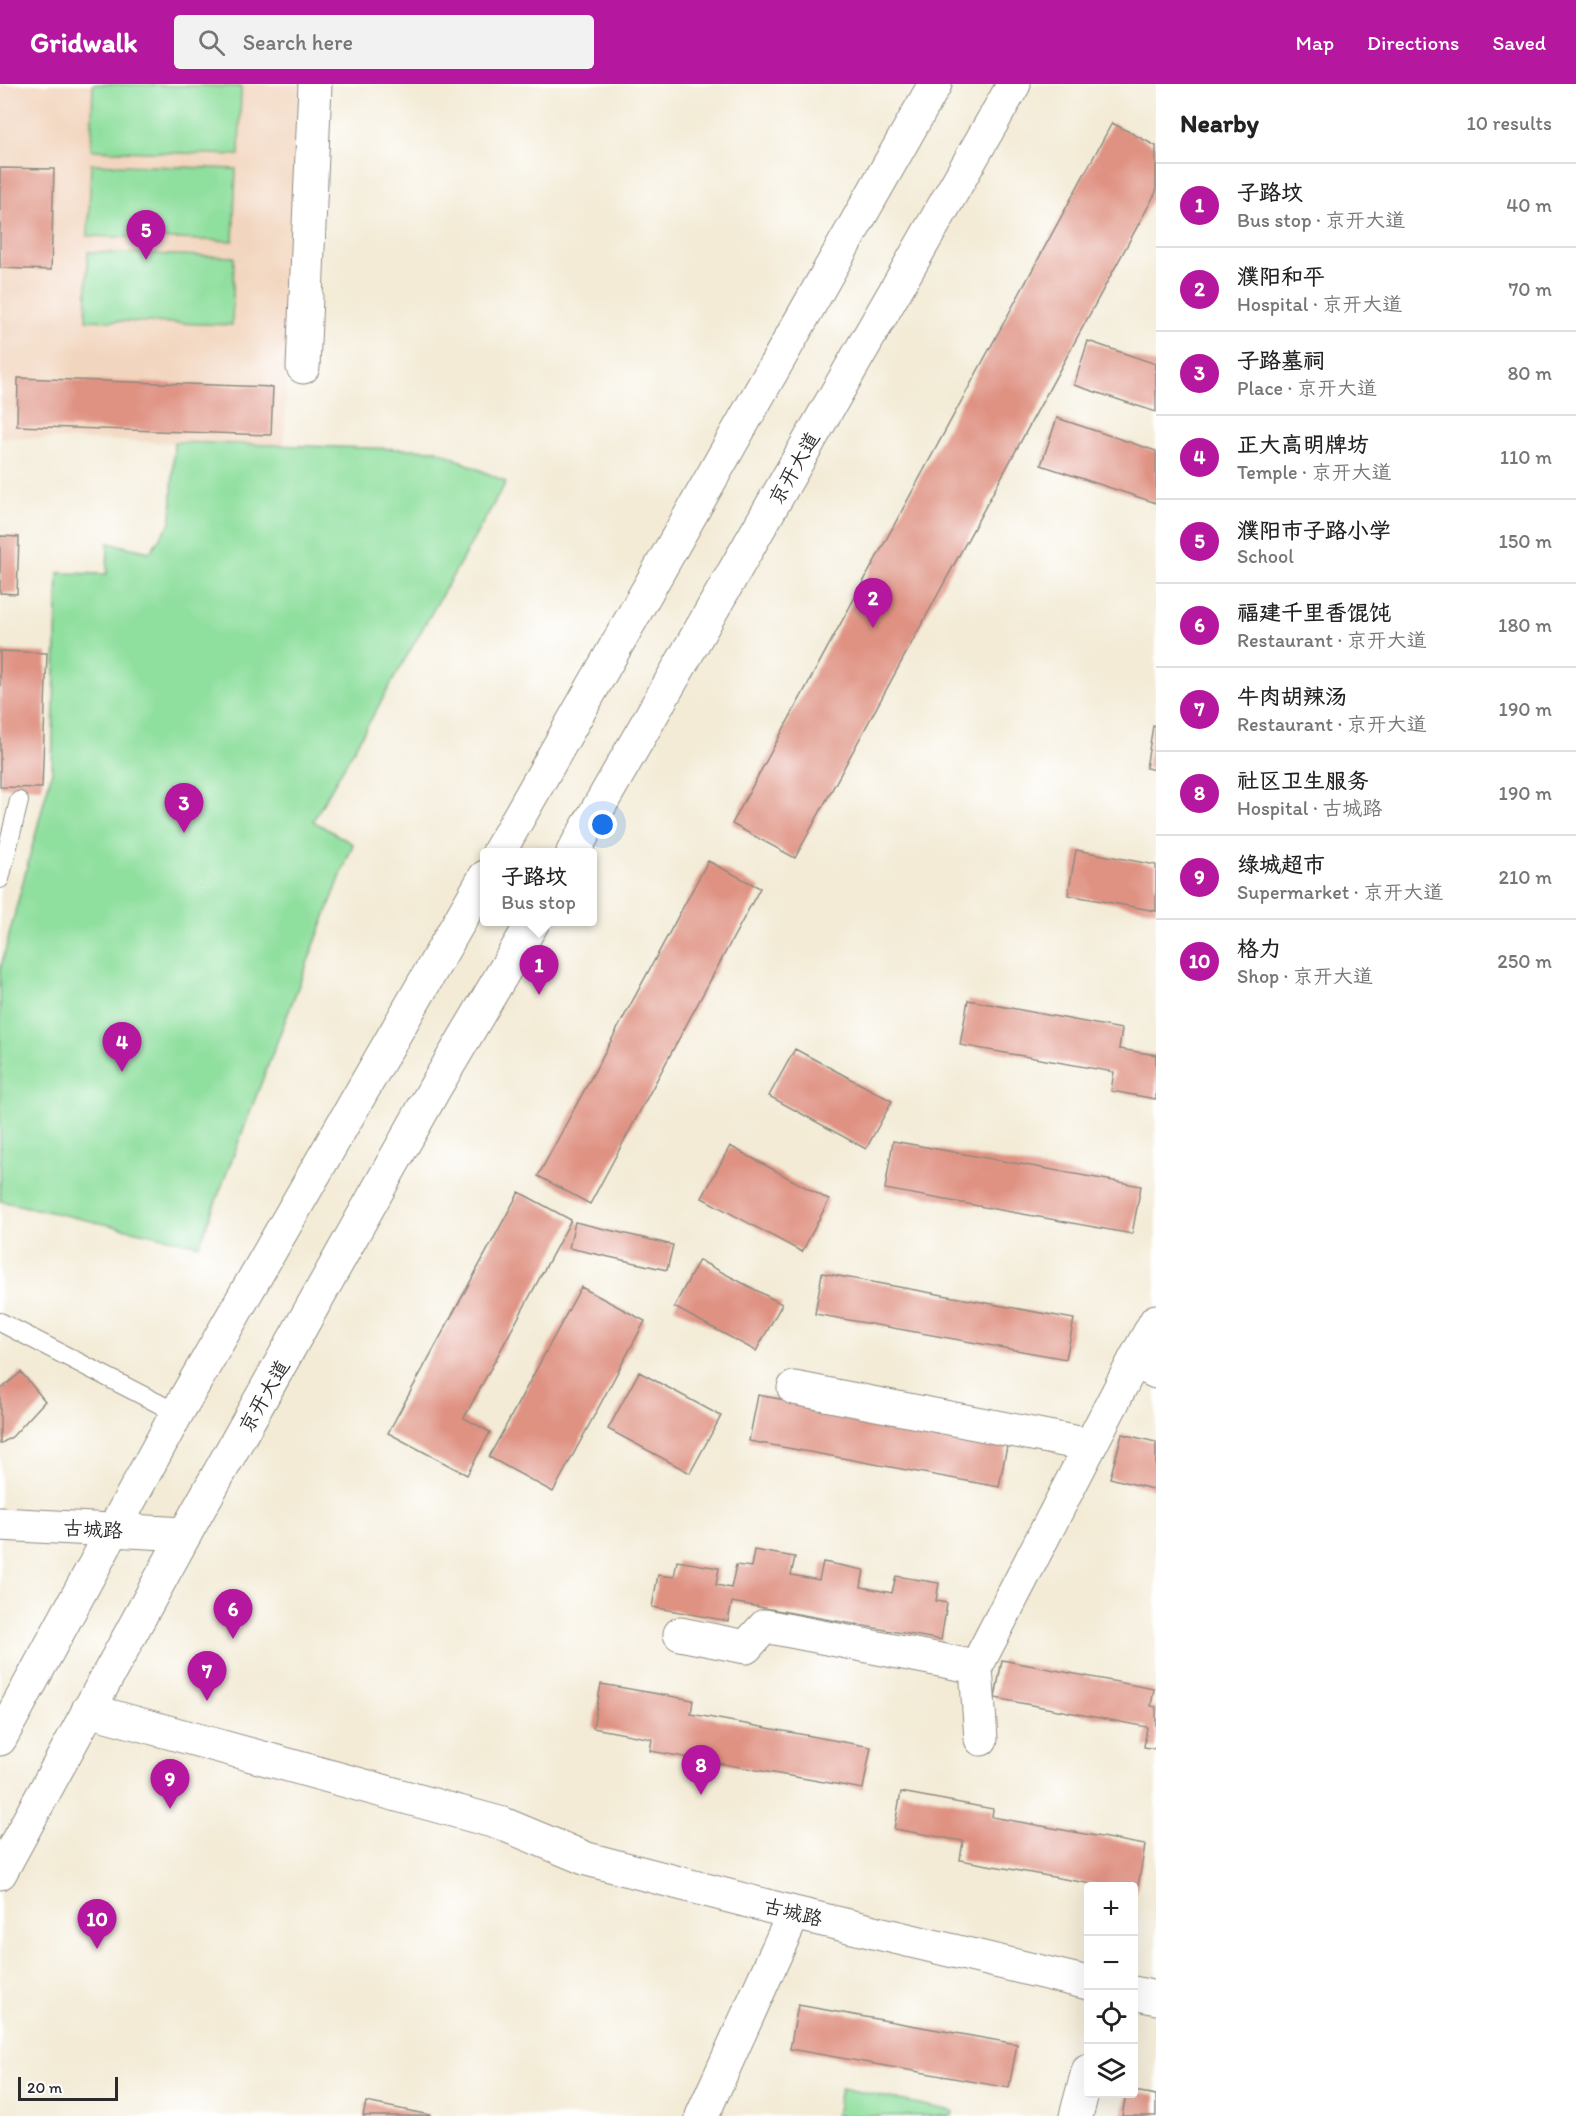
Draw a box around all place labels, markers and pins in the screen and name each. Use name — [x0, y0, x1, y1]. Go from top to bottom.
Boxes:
pin: 5 — [126, 210, 166, 260]
pin: 2 — [854, 578, 892, 628]
pin: 3 — [164, 784, 204, 833]
pin: 1 — [520, 946, 558, 995]
pin: 4 — [102, 1022, 142, 1072]
pin: 6 — [214, 1590, 252, 1639]
pin: 7 — [188, 1652, 226, 1701]
pin: 8 — [682, 1746, 720, 1795]
pin: 9 — [150, 1760, 190, 1809]
pin: 10 — [78, 1900, 116, 1949]

